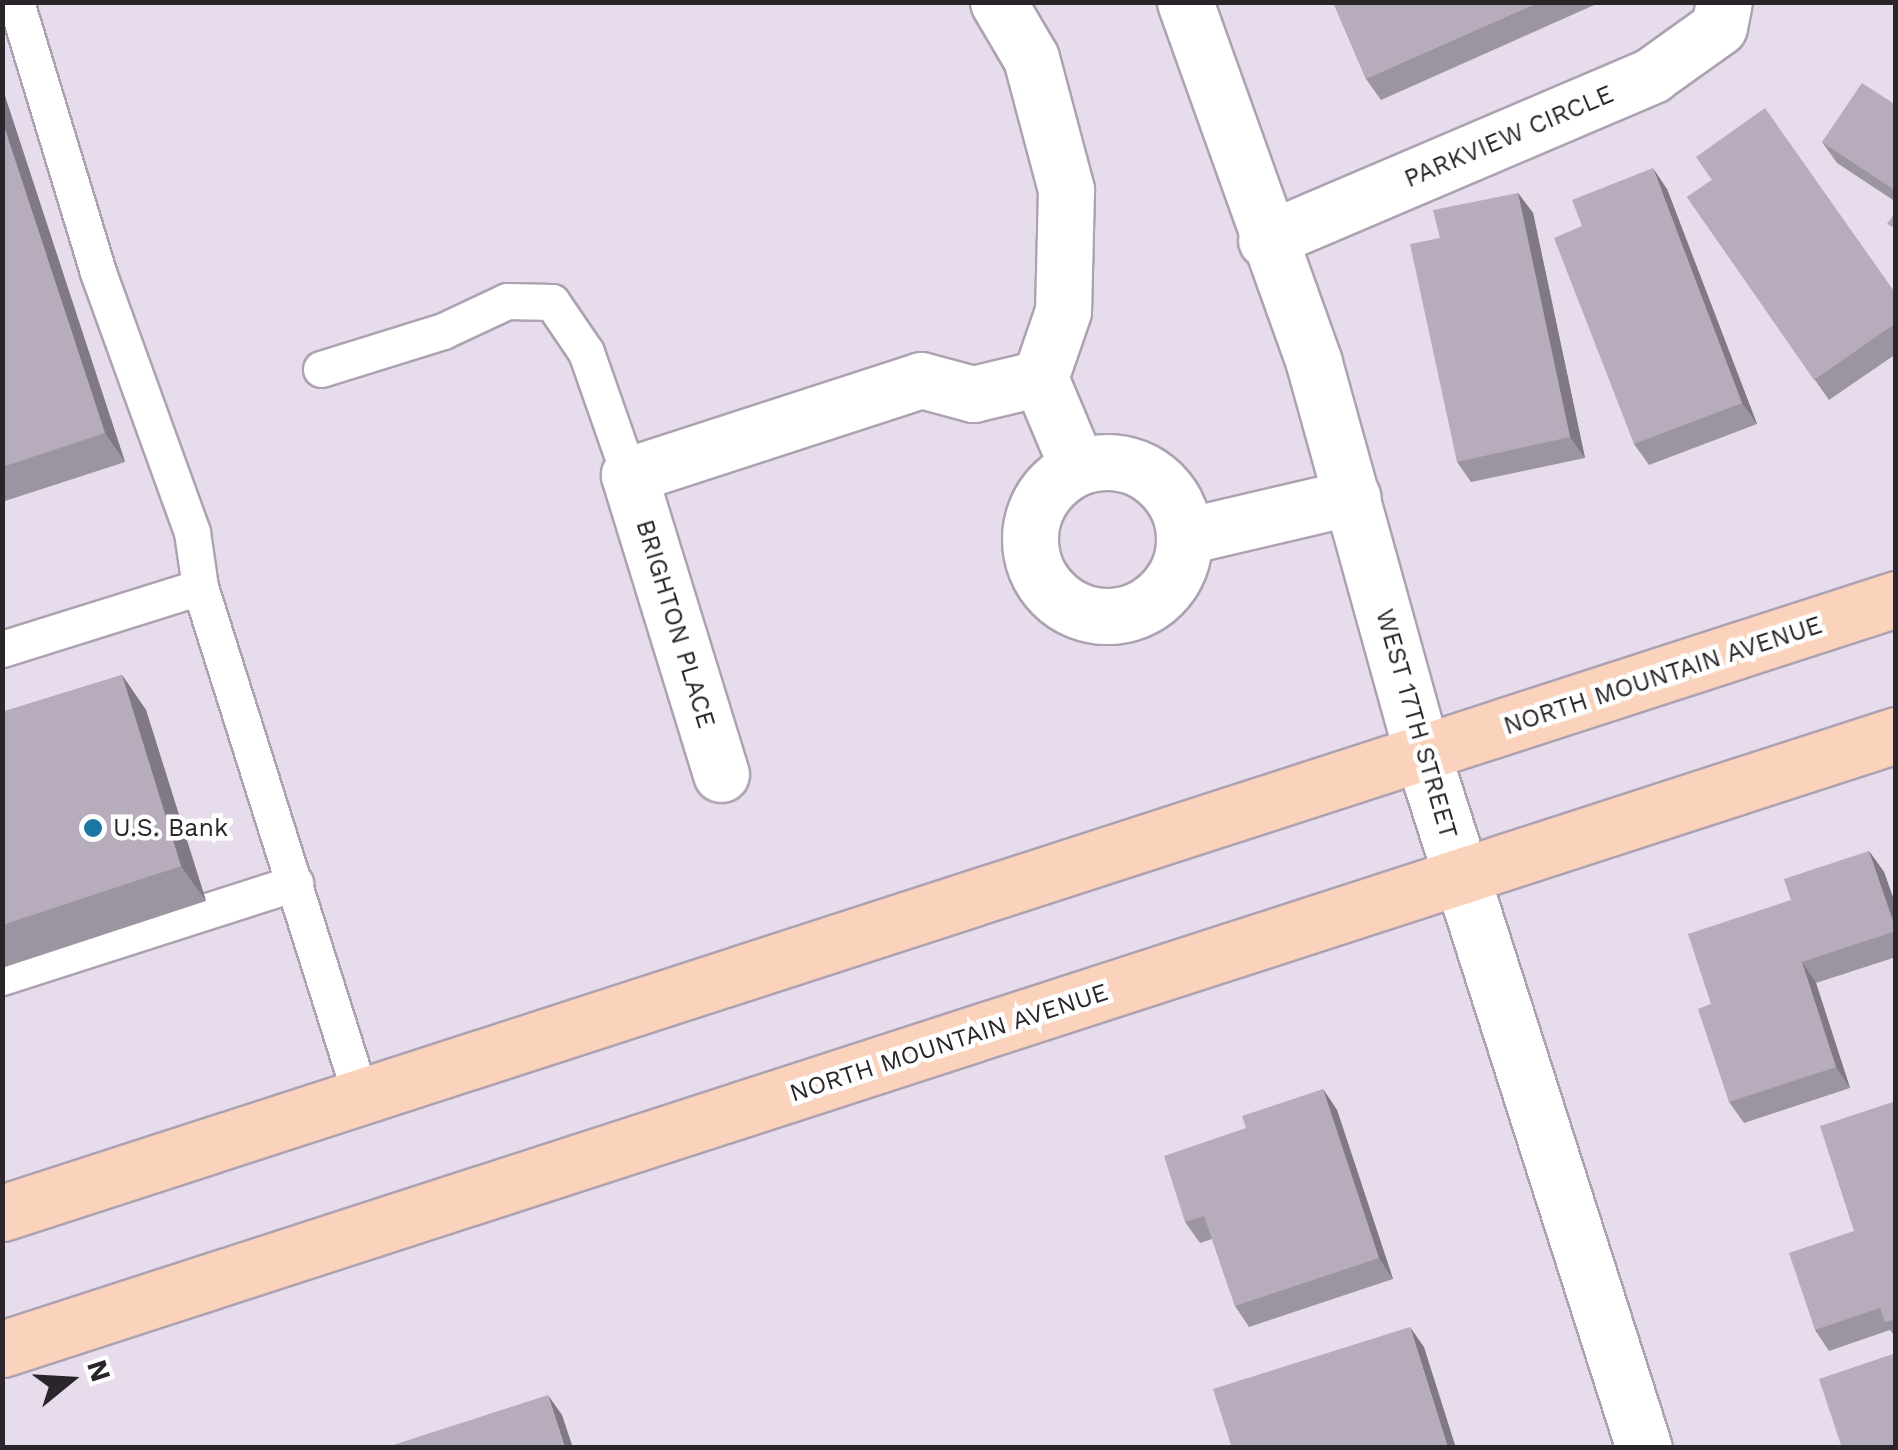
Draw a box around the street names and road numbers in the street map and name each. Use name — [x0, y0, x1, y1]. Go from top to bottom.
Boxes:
street label: PARKVIEW CIRCLE — [1400, 79, 1618, 195]
street label: BRIGHTON PLACE — [629, 516, 721, 732]
street label: WEST 17TH STREET — [1369, 605, 1463, 843]
street label: NORTH MOUNTAIN AVENUE — [1500, 610, 1826, 742]
street label: NORTH MOUNTAIN AVENUE — [786, 977, 1112, 1109]

